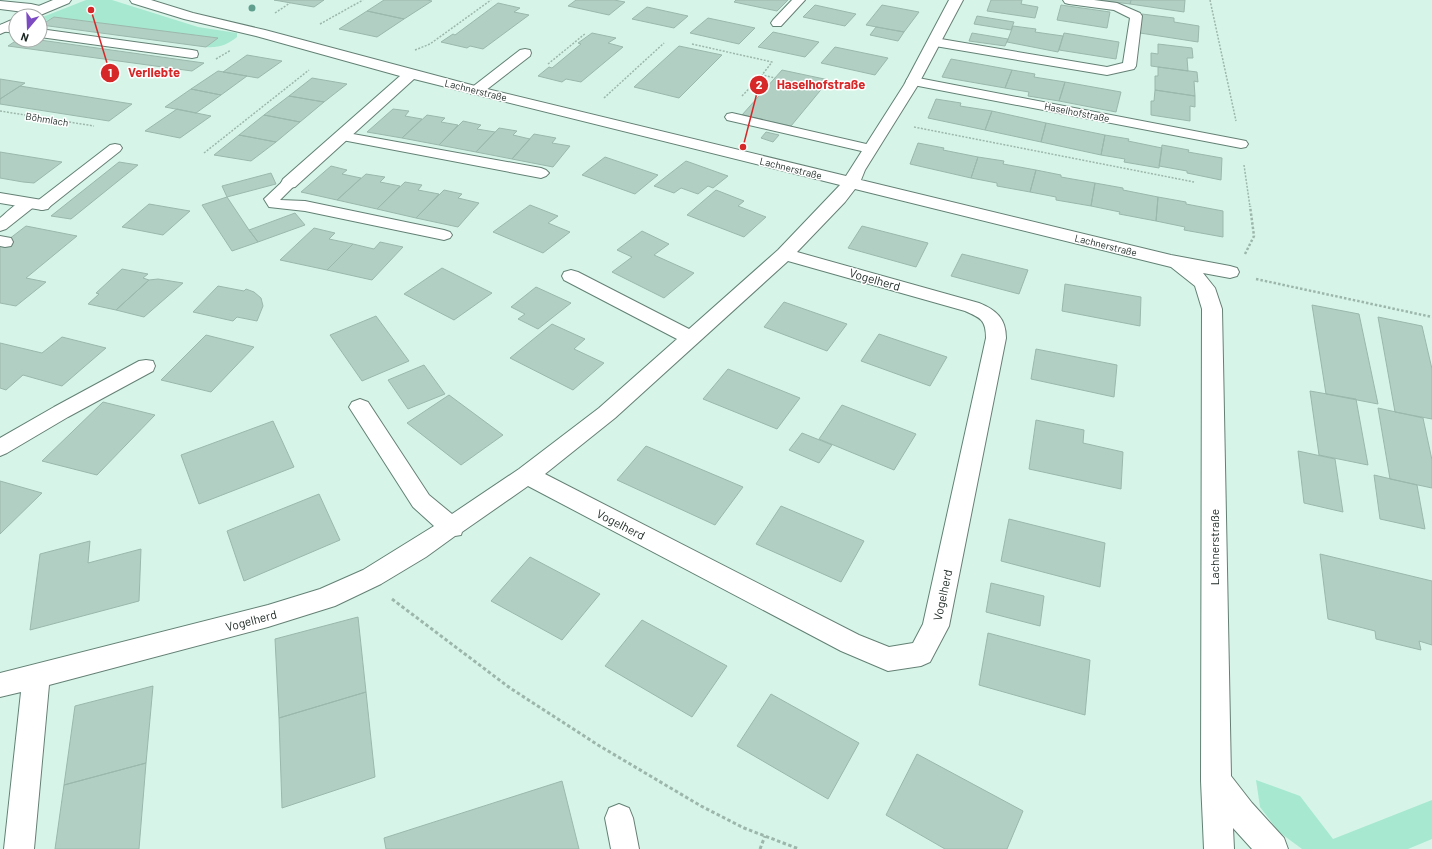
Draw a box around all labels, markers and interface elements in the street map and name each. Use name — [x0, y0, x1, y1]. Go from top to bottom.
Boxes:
north arrow — [8, 8, 48, 48]
text: N — [19, 31, 30, 45]
callout: Verliebte — [100, 60, 188, 85]
text: Verliebte — [128, 64, 180, 80]
text: 1 — [108, 65, 112, 79]
callout: Haselhofstraße — [749, 72, 874, 97]
street label: Lachnerstraße — [444, 76, 508, 104]
text: Haselhofstraße — [777, 76, 865, 92]
text: 2 — [756, 77, 763, 91]
street label: Haselhofstraße — [1043, 100, 1111, 124]
street label: Böhmlach — [25, 110, 69, 128]
street label: Lachnerstraße — [759, 154, 823, 182]
street label: Lachnerstraße — [1074, 231, 1138, 259]
street label: Vogelherd — [848, 265, 902, 293]
street label: Vogelherd — [595, 506, 647, 542]
street label: Lachnerstraße — [1207, 509, 1221, 585]
street label: Vogelherd — [930, 568, 954, 622]
street label: Vogelherd — [224, 606, 278, 634]

